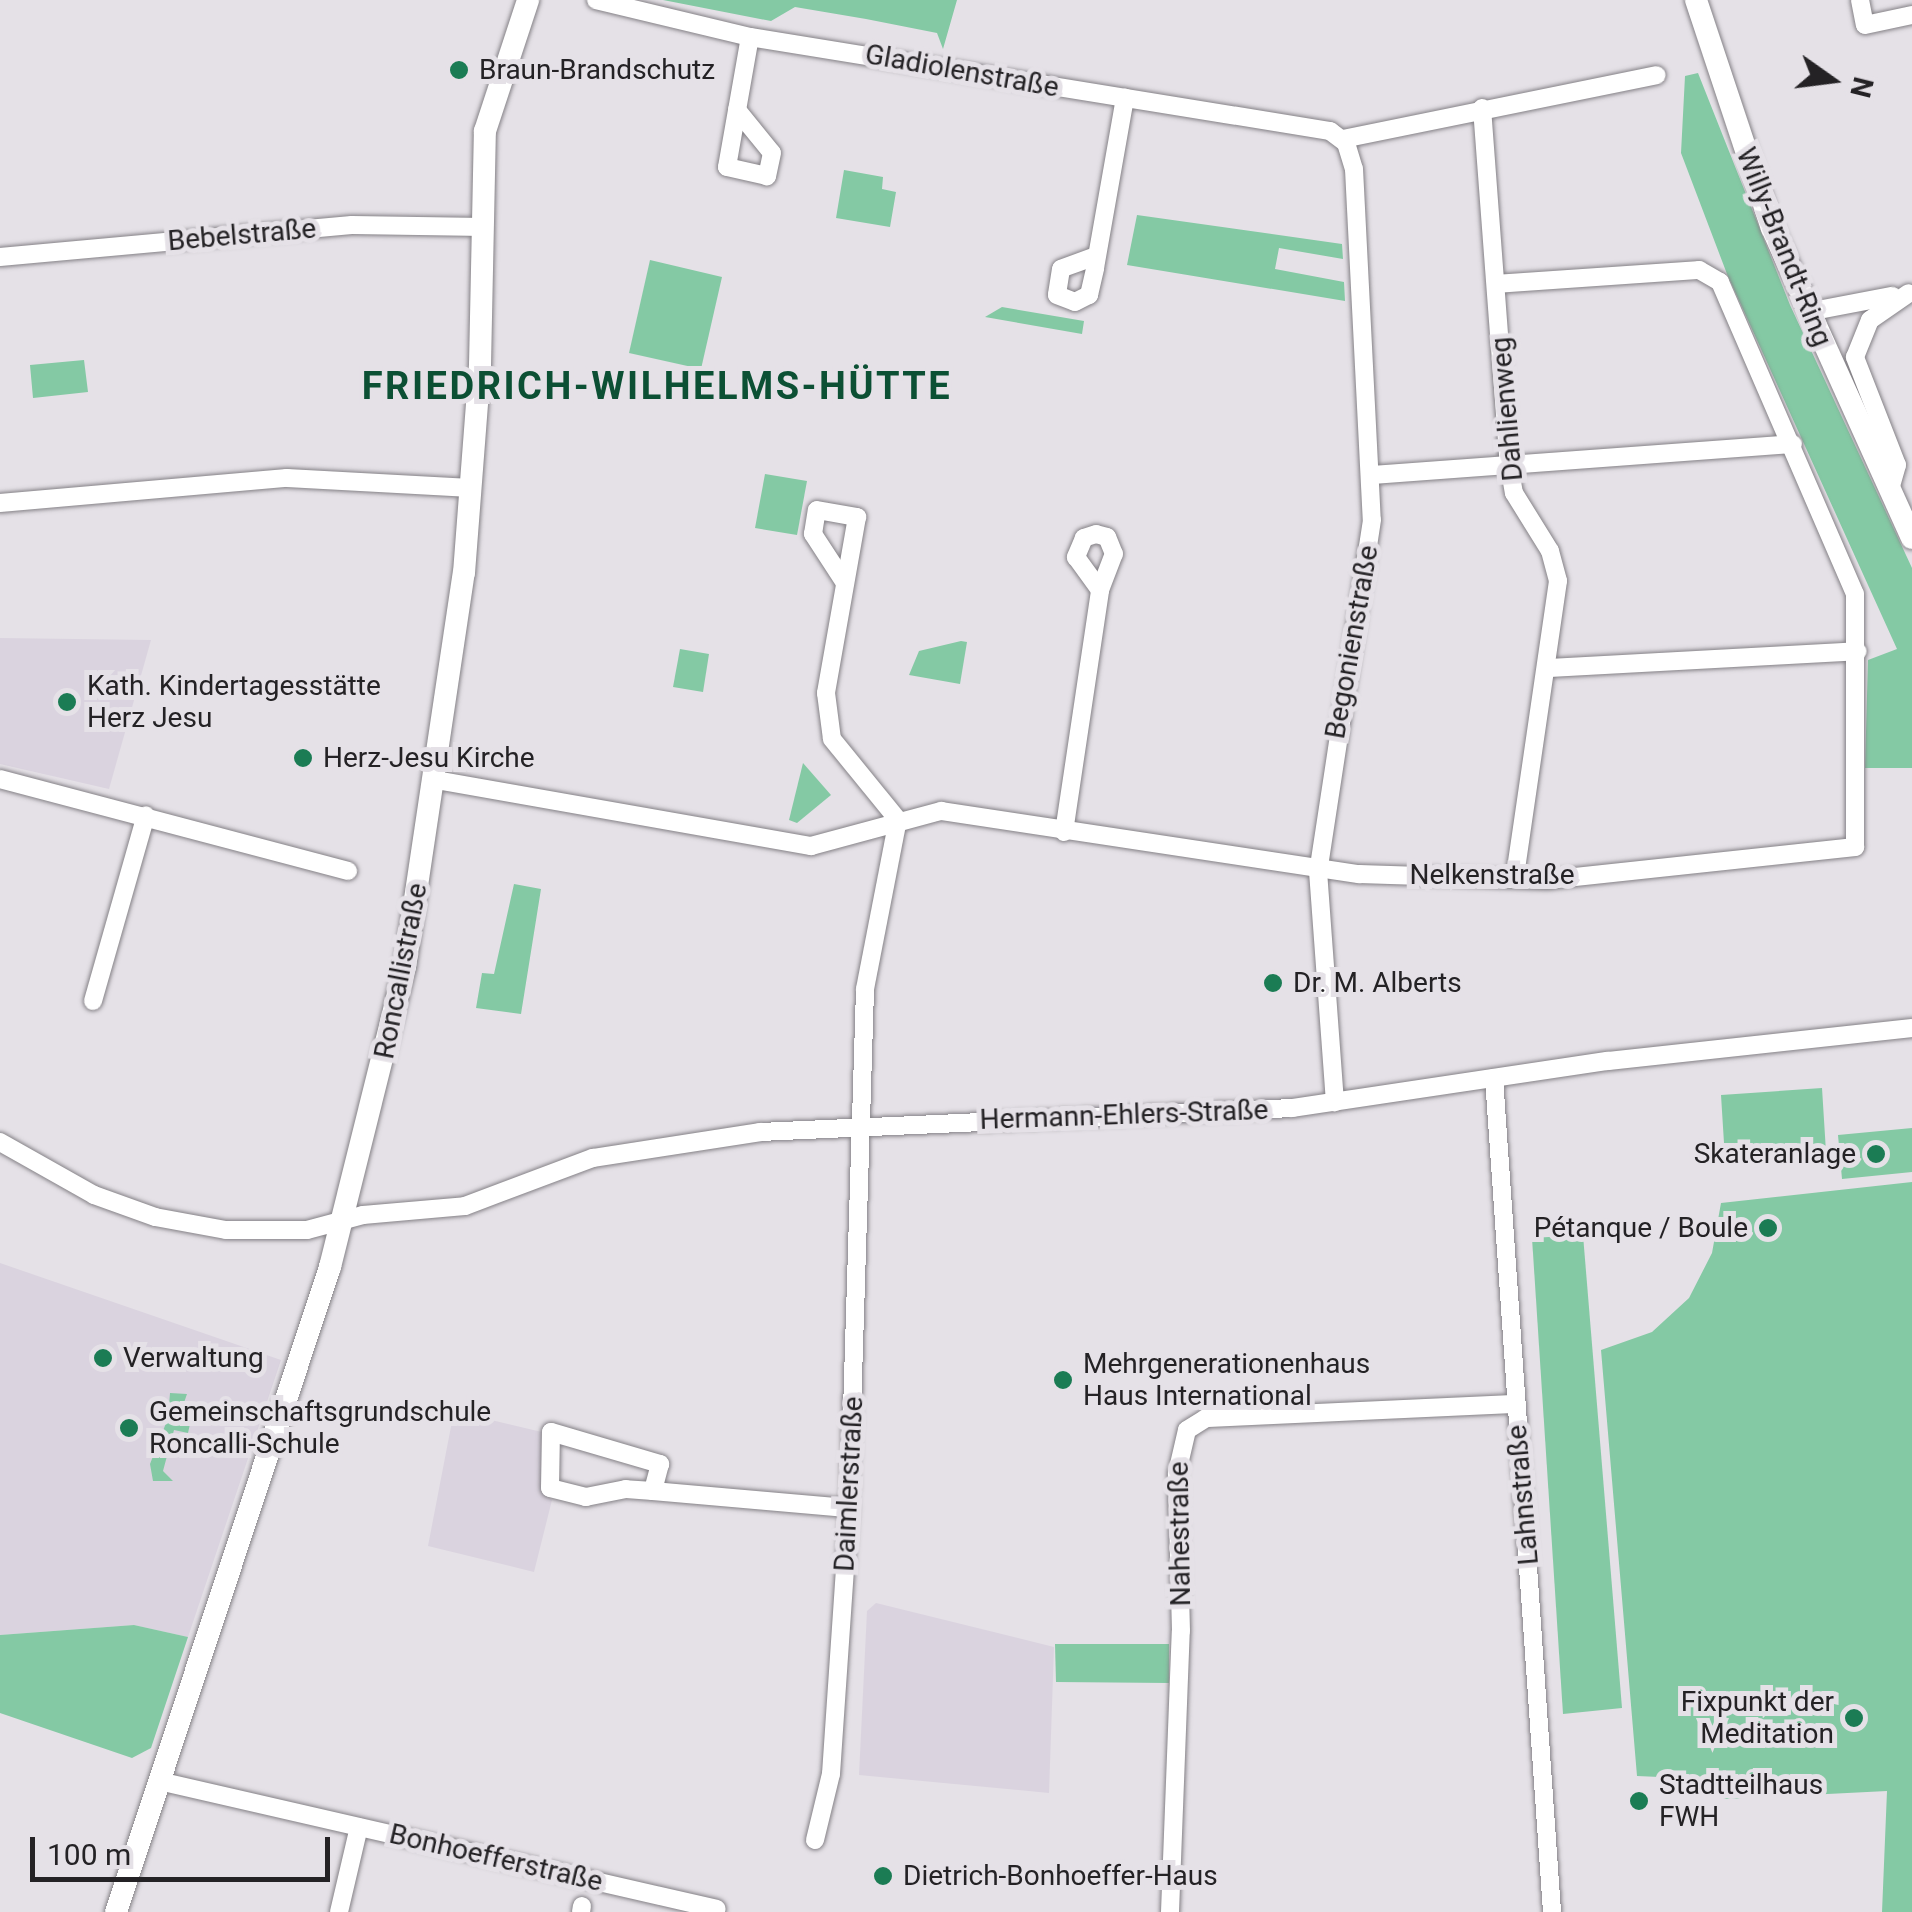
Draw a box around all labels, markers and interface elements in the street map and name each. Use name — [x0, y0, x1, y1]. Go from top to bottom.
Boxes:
north arrow — [1782, 30, 1882, 130]
street label: Gladiolenstraße — [863, 37, 1061, 105]
place label: Braun-Brandschutz — [479, 53, 715, 87]
marker: Braun-Brandschutz — [448, 59, 470, 81]
text: N — [1843, 74, 1880, 101]
street label: Willy-Brandt-Ring — [1729, 143, 1839, 351]
street label: Bebelstraße — [166, 212, 318, 258]
street label: Dahlienweg — [1484, 336, 1530, 482]
district label: FRIEDRICH-WILHELMS-HÜTTE — [362, 364, 952, 410]
street label: Begonienstraße — [1318, 543, 1386, 741]
place label: Kath. Kindertagesstätte Herz Jesu — [87, 669, 381, 735]
marker: Kath. Kindertagesstätte Herz Jesu — [56, 691, 78, 713]
place label: Herz-Jesu Kirche — [323, 741, 535, 775]
marker: Herz-Jesu Kirche — [292, 747, 314, 769]
street label: Nelkenstraße — [1409, 858, 1575, 892]
street label: Roncallistraße — [367, 880, 435, 1062]
place label: Dr. M. Alberts — [1293, 966, 1462, 1000]
marker: Dr. M. Alberts — [1262, 972, 1284, 994]
street label: Hermann-Ehlers-Straße — [979, 1093, 1269, 1137]
place label: Skateranlage — [1694, 1137, 1856, 1171]
marker: Skateranlage — [1865, 1143, 1887, 1165]
place label: Pétanque / Boule — [1534, 1211, 1748, 1245]
marker: Pétanque / Boule — [1757, 1217, 1779, 1239]
place label: Verwaltung — [123, 1341, 264, 1375]
marker: Verwaltung — [92, 1347, 114, 1369]
place label: Mehrgenerationenhaus Haus International — [1083, 1347, 1370, 1413]
marker: Mehrgenerationenhaus Haus International — [1052, 1369, 1074, 1391]
place label: Gemeinschaftsgrundschule Roncalli-Schule — [149, 1395, 491, 1461]
street label: Daimlerstraße — [828, 1396, 870, 1572]
marker: Gemeinschaftsgrundschule Roncalli-Schule — [118, 1417, 140, 1439]
street label: Lahnstraße — [1500, 1424, 1546, 1566]
street label: Nahestraße — [1162, 1461, 1198, 1607]
place label: Fixpunkt der Meditation — [1681, 1685, 1834, 1751]
marker: Fixpunkt der Meditation — [1843, 1707, 1865, 1729]
place label: Stadtteilhaus FWH — [1659, 1768, 1823, 1834]
marker: Stadtteilhaus FWH — [1628, 1790, 1650, 1812]
scale bar — [35, 1817, 335, 1879]
street label: Bonhoefferstraße — [386, 1817, 606, 1899]
text: 100 m — [47, 1837, 131, 1872]
place label: Dietrich-Bonhoeffer-Haus — [903, 1859, 1218, 1893]
marker: Dietrich-Bonhoeffer-Haus — [872, 1865, 894, 1887]

